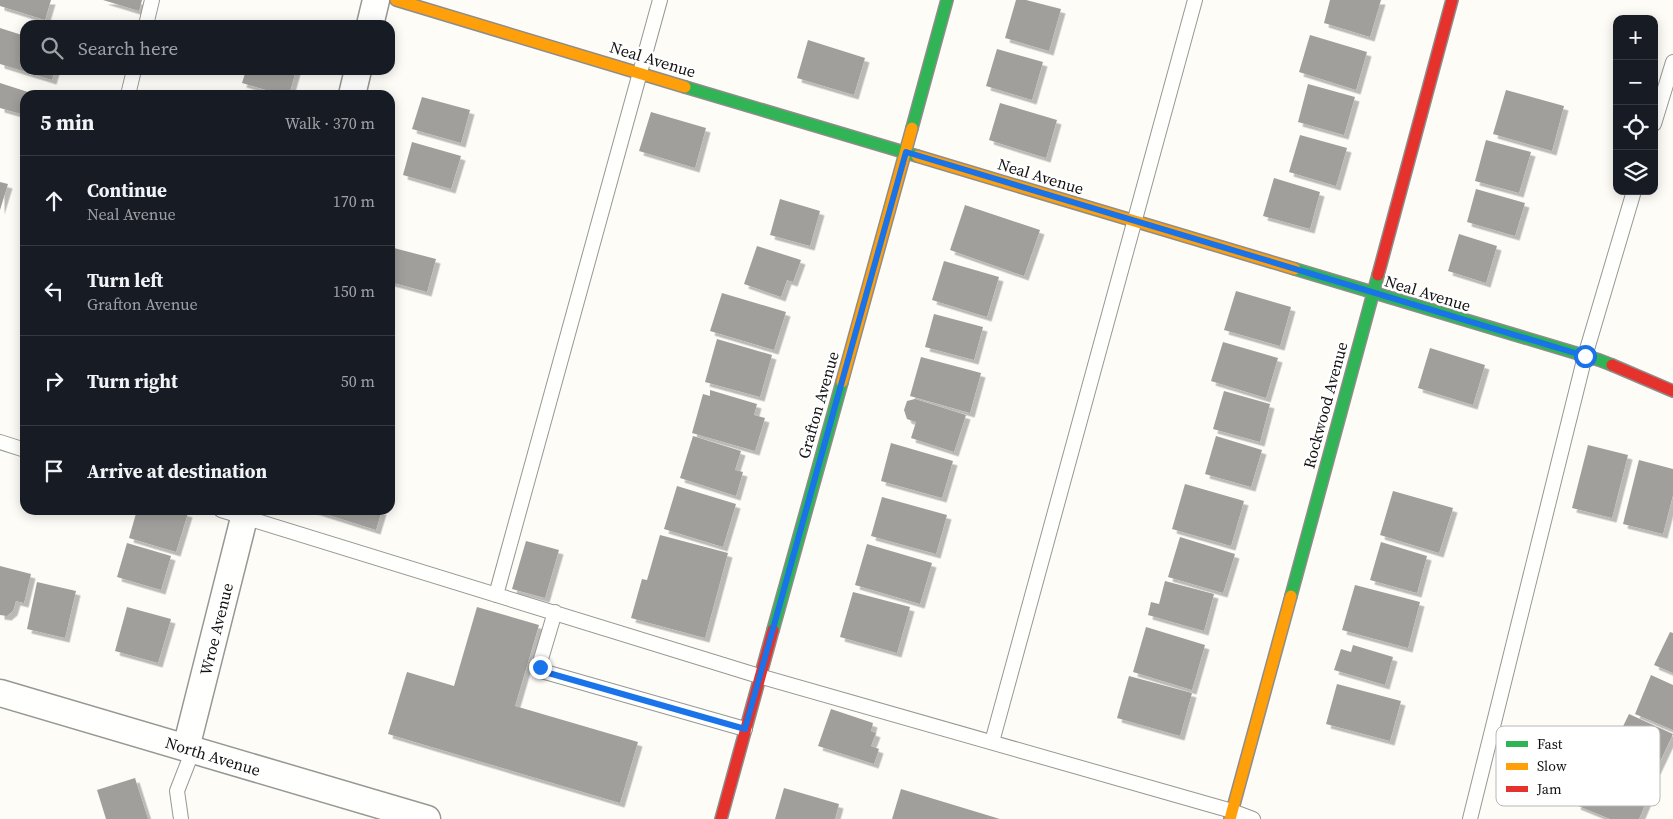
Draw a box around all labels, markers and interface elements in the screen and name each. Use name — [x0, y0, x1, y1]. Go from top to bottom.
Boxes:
map controls — [1613, 15, 1658, 195]
button: + — [1613, 15, 1658, 60]
search box — [20, 20, 395, 75]
icon: search — [38, 34, 66, 62]
text: Search here — [78, 35, 178, 61]
street label: Neal Avenue — [607, 36, 699, 82]
button: − — [1613, 60, 1658, 105]
button: locate — [1613, 105, 1658, 150]
text: 5 min — [40, 108, 95, 137]
text: Walk · 370 m — [285, 112, 375, 134]
button: layers — [1613, 150, 1658, 195]
street label: Neal Avenue — [995, 153, 1087, 199]
text: Continue — [87, 177, 167, 203]
icon: ahead — [40, 187, 68, 215]
text: 170 m — [333, 190, 375, 212]
text: Neal Avenue — [87, 203, 176, 225]
text: Turn left — [87, 267, 163, 293]
street label: Neal Avenue — [1382, 270, 1474, 316]
icon: left — [40, 277, 68, 305]
text: 150 m — [333, 280, 375, 302]
text: Grafton Avenue — [87, 293, 198, 315]
street label: Rockwood Avenue — [1298, 339, 1352, 471]
route start — [1574, 345, 1597, 368]
street label: Grafton Avenue — [792, 349, 844, 461]
icon: right — [40, 367, 68, 395]
text: Turn right — [87, 368, 178, 394]
text: 50 m — [341, 370, 375, 392]
icon: arrive — [40, 457, 68, 485]
text: Arrive at destination — [87, 458, 267, 484]
street label: Wroe Avenue — [194, 581, 238, 677]
route end — [529, 656, 552, 679]
legend — [1496, 726, 1660, 806]
street label: North Avenue — [163, 731, 263, 781]
text: Fast — [1537, 734, 1563, 754]
text: Slow — [1537, 756, 1567, 776]
text: Jam — [1536, 779, 1562, 799]

